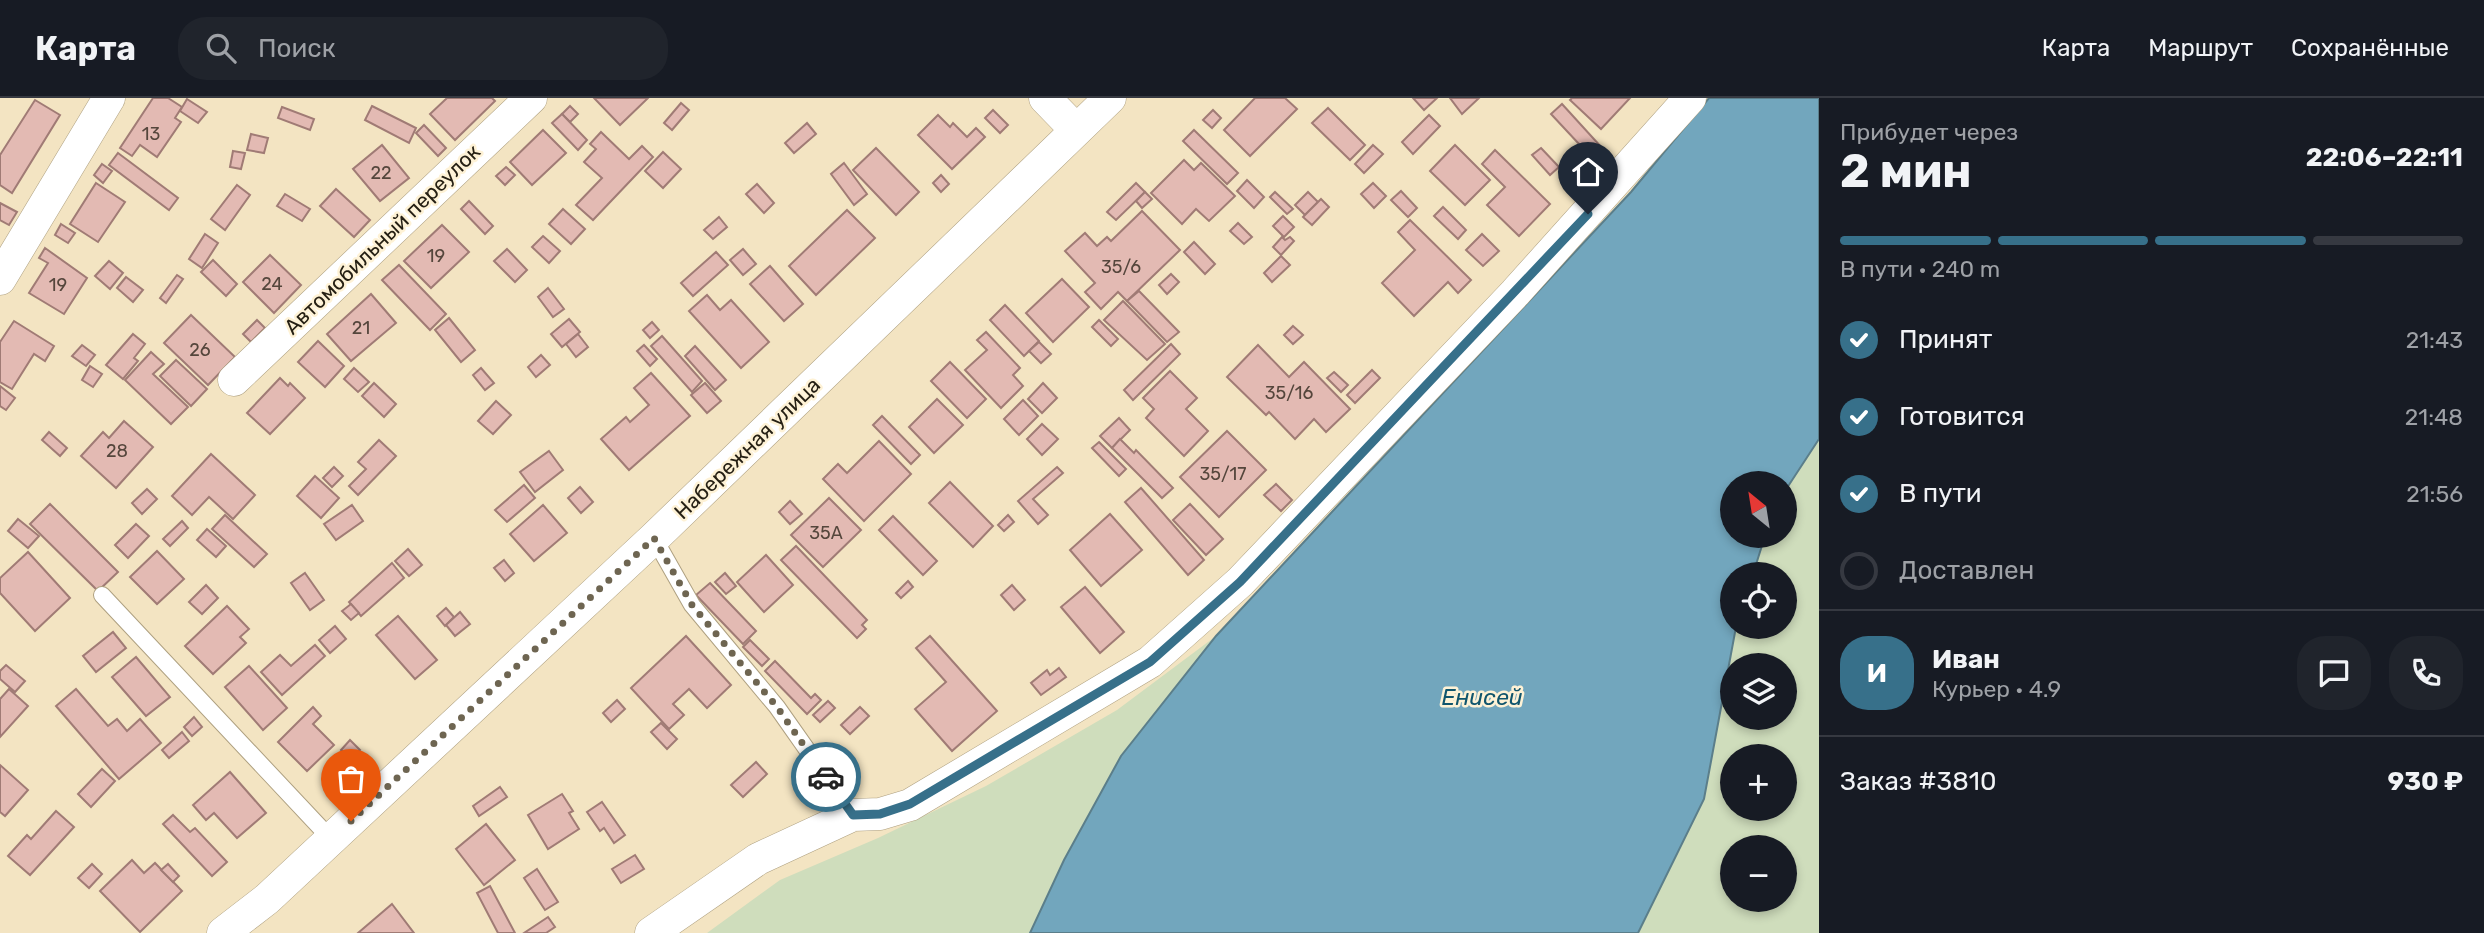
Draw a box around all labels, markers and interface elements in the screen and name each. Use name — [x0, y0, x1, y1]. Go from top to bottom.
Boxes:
search box — [178, 17, 668, 80]
text: Карта — [35, 29, 136, 68]
icon: search — [202, 29, 240, 67]
text: Поиск — [258, 33, 336, 64]
text: Карта — [2042, 34, 2110, 62]
text: Маршрут — [2148, 34, 2253, 62]
text: Сохранённые — [2291, 34, 2449, 62]
text: Прибудет через — [1840, 118, 2018, 146]
house number: 13 — [142, 123, 160, 145]
street label: Автомобильный переулок — [279, 139, 485, 339]
pin — [1558, 142, 1618, 214]
text: 22:06–22:11 — [2306, 142, 2463, 173]
text: 2 мин — [1840, 144, 1972, 199]
icon: home — [1569, 153, 1607, 191]
house number: 22 — [370, 162, 392, 184]
house number: 19 — [427, 245, 445, 267]
text: В пути · 240 m — [1840, 255, 2000, 283]
house number: 35/6 — [1101, 256, 1141, 278]
house number: 24 — [261, 273, 283, 295]
house number: 19 — [49, 274, 67, 296]
house number: 21 — [352, 317, 370, 339]
icon: check — [1840, 321, 1878, 359]
text: Принят — [1899, 324, 1992, 355]
text: 21:43 — [2406, 326, 2463, 354]
house number: 26 — [189, 339, 211, 361]
street label: Набережная улица — [669, 372, 825, 524]
house number: 35/16 — [1265, 382, 1313, 404]
icon: check — [1840, 398, 1878, 436]
text: Готовится — [1899, 401, 2025, 432]
text: 21:48 — [2405, 403, 2463, 431]
house number: 28 — [106, 440, 128, 462]
house number: 35/17 — [1200, 463, 1246, 485]
north arrow — [1720, 471, 1797, 548]
map controls — [1720, 471, 1797, 912]
icon: check — [1840, 475, 1878, 513]
text: В пути — [1899, 478, 1982, 509]
text: 21:56 — [2406, 480, 2463, 508]
house number: 35А — [809, 522, 843, 544]
text: Доставлен — [1899, 555, 2034, 586]
button: locate — [1720, 562, 1797, 639]
button: chat — [2297, 636, 2371, 710]
button: phone — [2389, 636, 2463, 710]
text: Иван — [1932, 644, 2000, 675]
button: layers — [1720, 653, 1797, 730]
text: И — [1867, 658, 1887, 689]
text: Курьер · 4.9 — [1932, 675, 2061, 703]
water label: Енисей — [1441, 683, 1523, 711]
courier — [791, 742, 861, 812]
button: + — [1720, 744, 1797, 821]
pin — [321, 749, 381, 821]
icon: car — [807, 758, 845, 796]
icon: bag — [332, 760, 370, 798]
text: Заказ #3810 — [1840, 766, 1996, 797]
text: 930 ₽ — [2387, 766, 2463, 797]
button: − — [1720, 835, 1797, 912]

